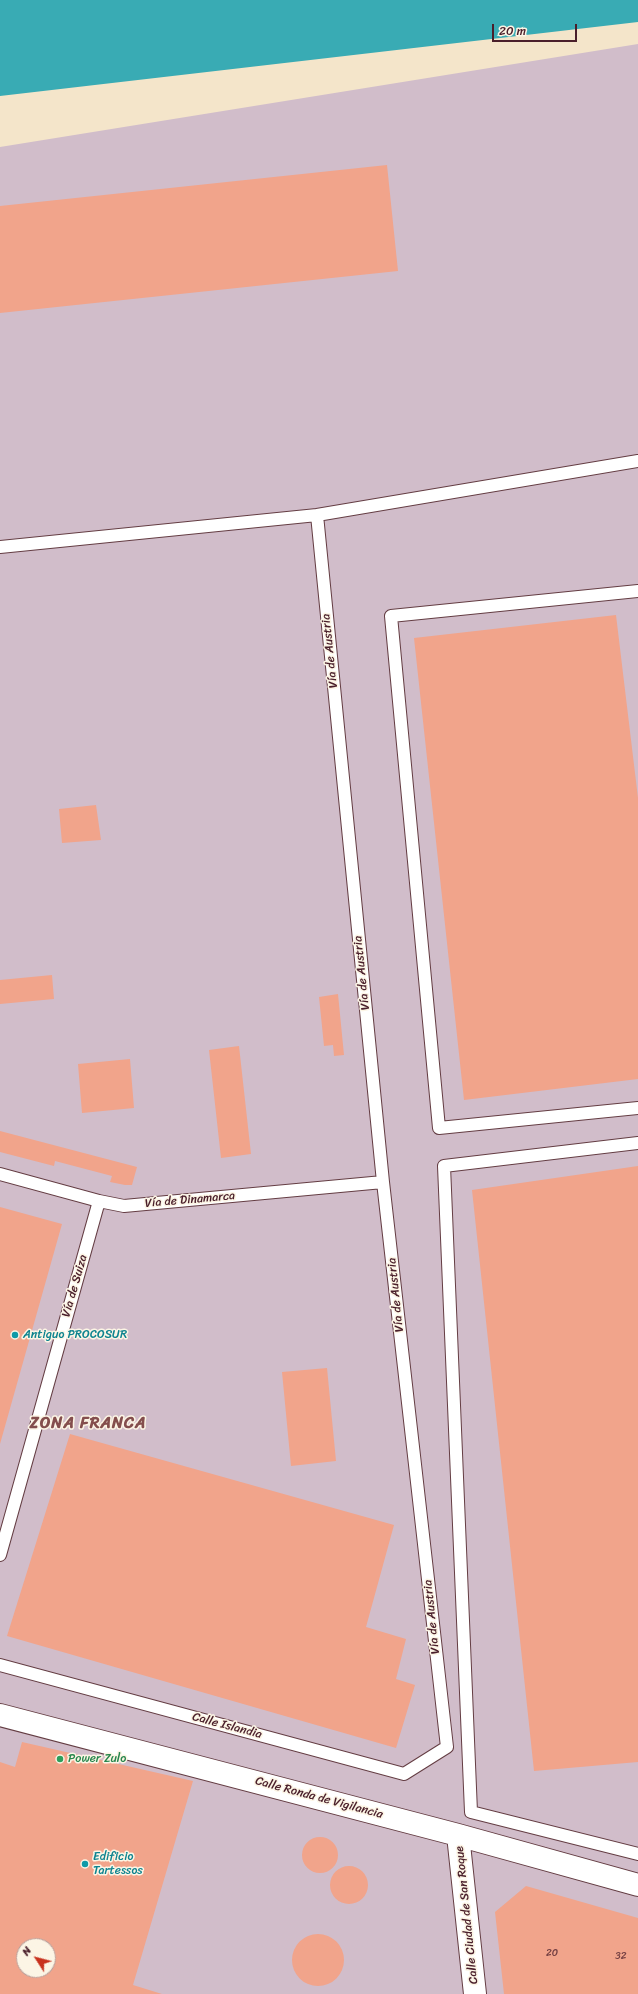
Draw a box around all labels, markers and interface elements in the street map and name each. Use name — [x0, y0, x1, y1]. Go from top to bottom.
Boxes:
scale bar — [494, 16, 579, 42]
text: 20 m — [499, 20, 526, 42]
street label: Vía de Austria — [319, 613, 341, 689]
street label: Vía de Austria — [351, 935, 373, 1011]
street label: Vía de Dinamarca — [144, 1189, 236, 1211]
street label: Vía de Suiza — [59, 1253, 91, 1319]
street label: Vía de Austria — [385, 1257, 407, 1333]
place label: Antiguo PROCOSUR — [23, 1328, 127, 1342]
marker: Antiguo PROCOSUR — [10, 1330, 20, 1340]
district label: ZONA FRANCA — [29, 1414, 147, 1434]
street label: Vía de Austria — [421, 1579, 443, 1655]
street label: Calle Islandia — [191, 1710, 263, 1742]
place label: Power Zulo — [68, 1752, 126, 1766]
marker: Power Zulo — [55, 1754, 65, 1764]
street label: Calle Ronda de Vigilancia — [254, 1774, 384, 1822]
street label: Calle Ciudad de San Roque — [453, 1845, 481, 1985]
place label: Edificio Tartessos — [93, 1850, 143, 1878]
marker: Edificio Tartessos — [80, 1859, 90, 1869]
north arrow — [16, 1938, 56, 1978]
text: N — [17, 1943, 37, 1960]
house number: 20 — [546, 1947, 558, 1959]
house number: 32 — [615, 1950, 627, 1962]

